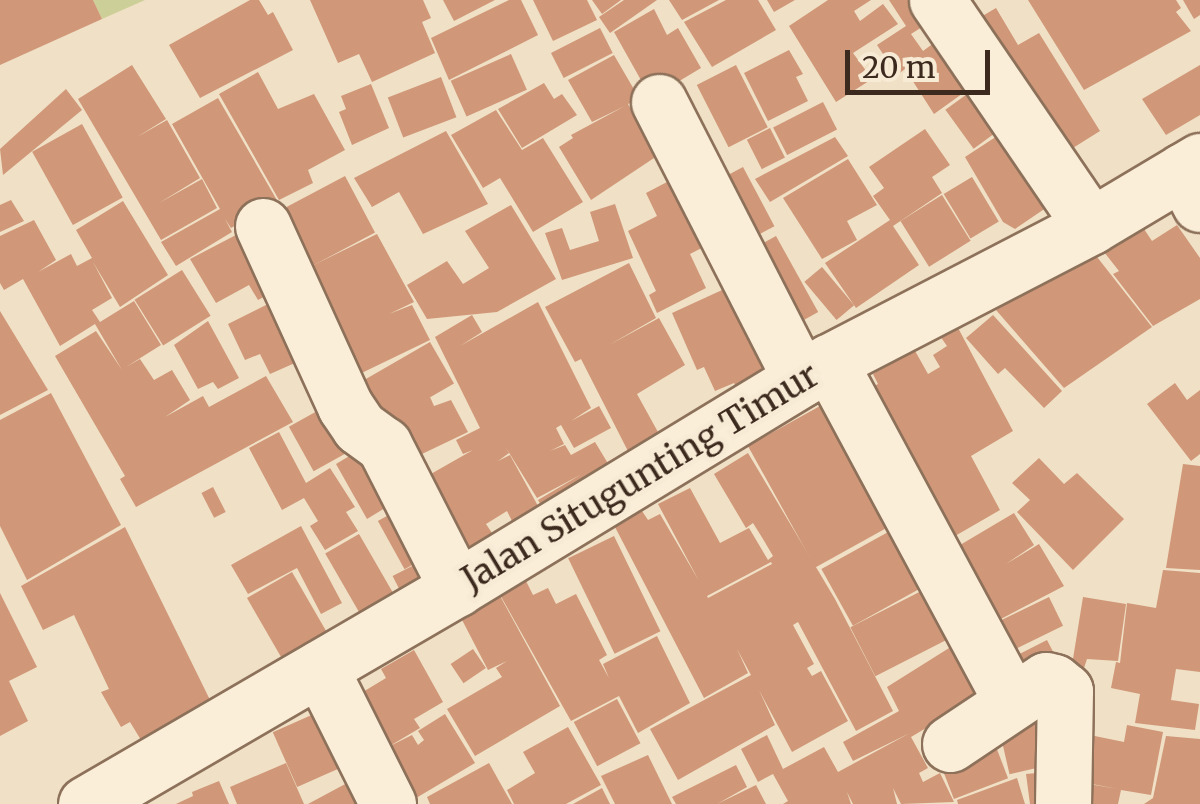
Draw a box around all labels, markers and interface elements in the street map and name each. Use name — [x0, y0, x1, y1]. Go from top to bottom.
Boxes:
scale bar — [850, 30, 995, 92]
text: 20 m — [862, 48, 935, 86]
street label: Jalan Situgunting Timur — [454, 354, 826, 600]

